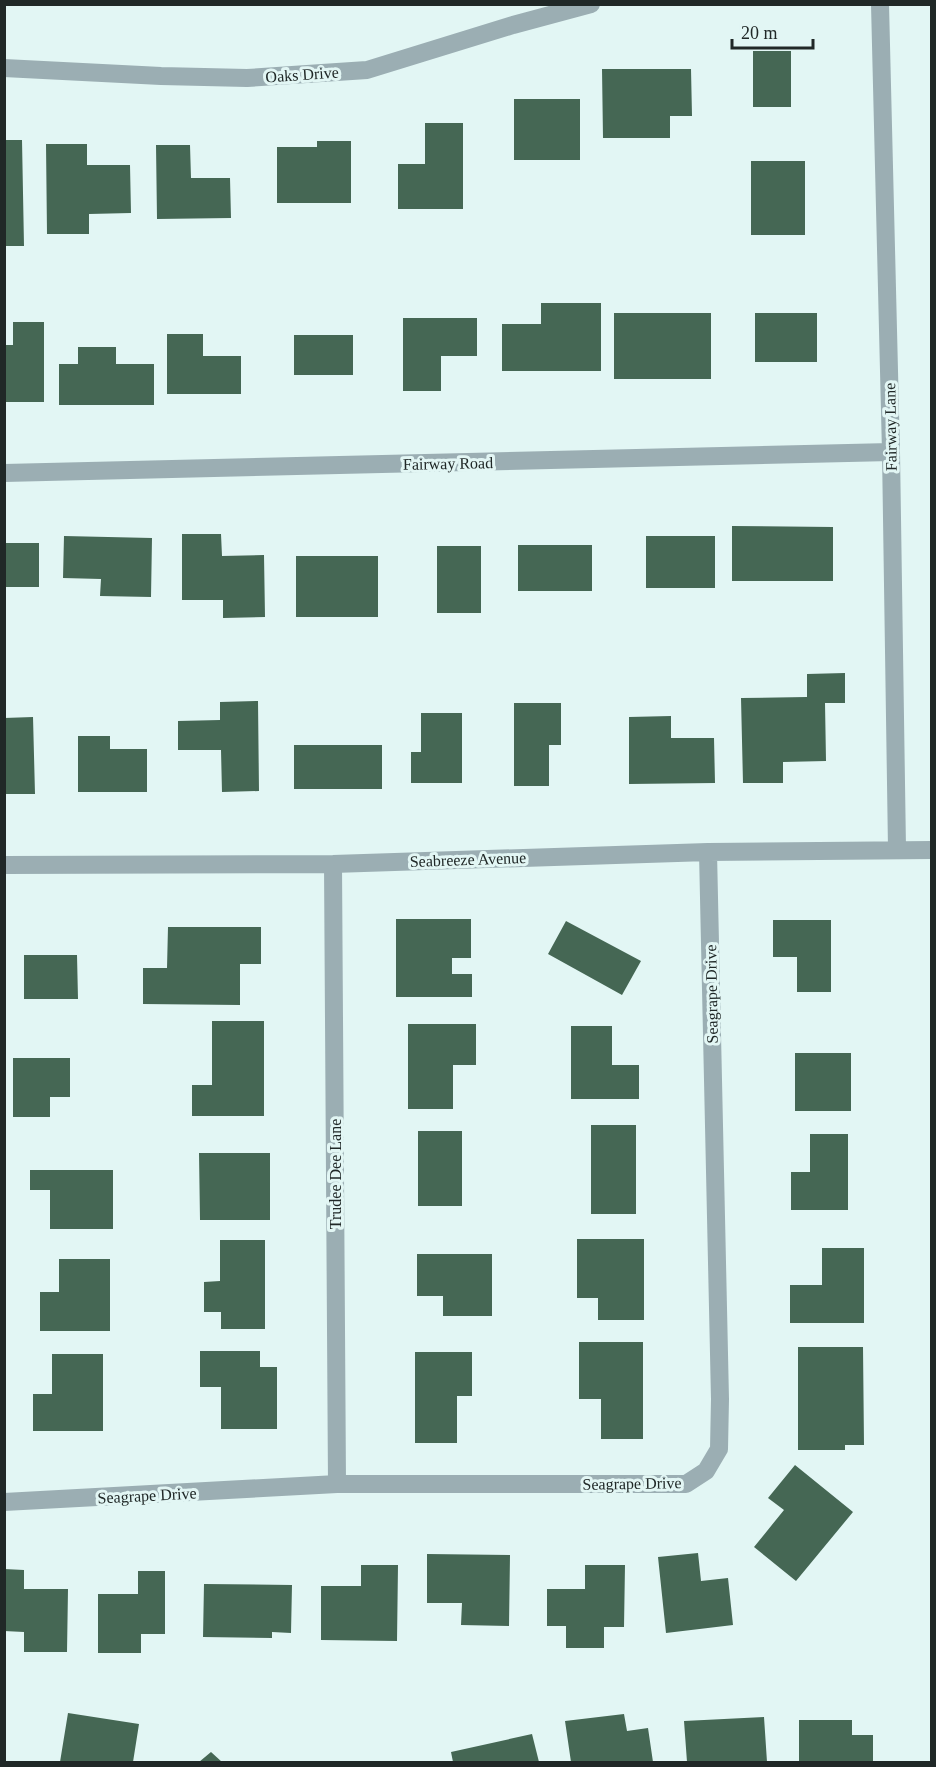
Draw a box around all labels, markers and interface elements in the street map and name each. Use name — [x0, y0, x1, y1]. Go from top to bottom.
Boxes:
scale bar — [732, 12, 813, 50]
text: 20 m — [741, 23, 778, 43]
street label: Oaks Drive — [265, 63, 339, 86]
street label: Fairway Lane — [881, 383, 901, 471]
street label: Fairway Road — [403, 454, 493, 474]
street label: Seabreeze Avenue — [409, 849, 527, 870]
street label: Seagrape Drive — [702, 944, 722, 1044]
street label: Trudee Dee Lane — [327, 1119, 344, 1229]
street label: Seagrape Drive — [582, 1474, 682, 1494]
street label: Seagrape Drive — [97, 1484, 197, 1508]

